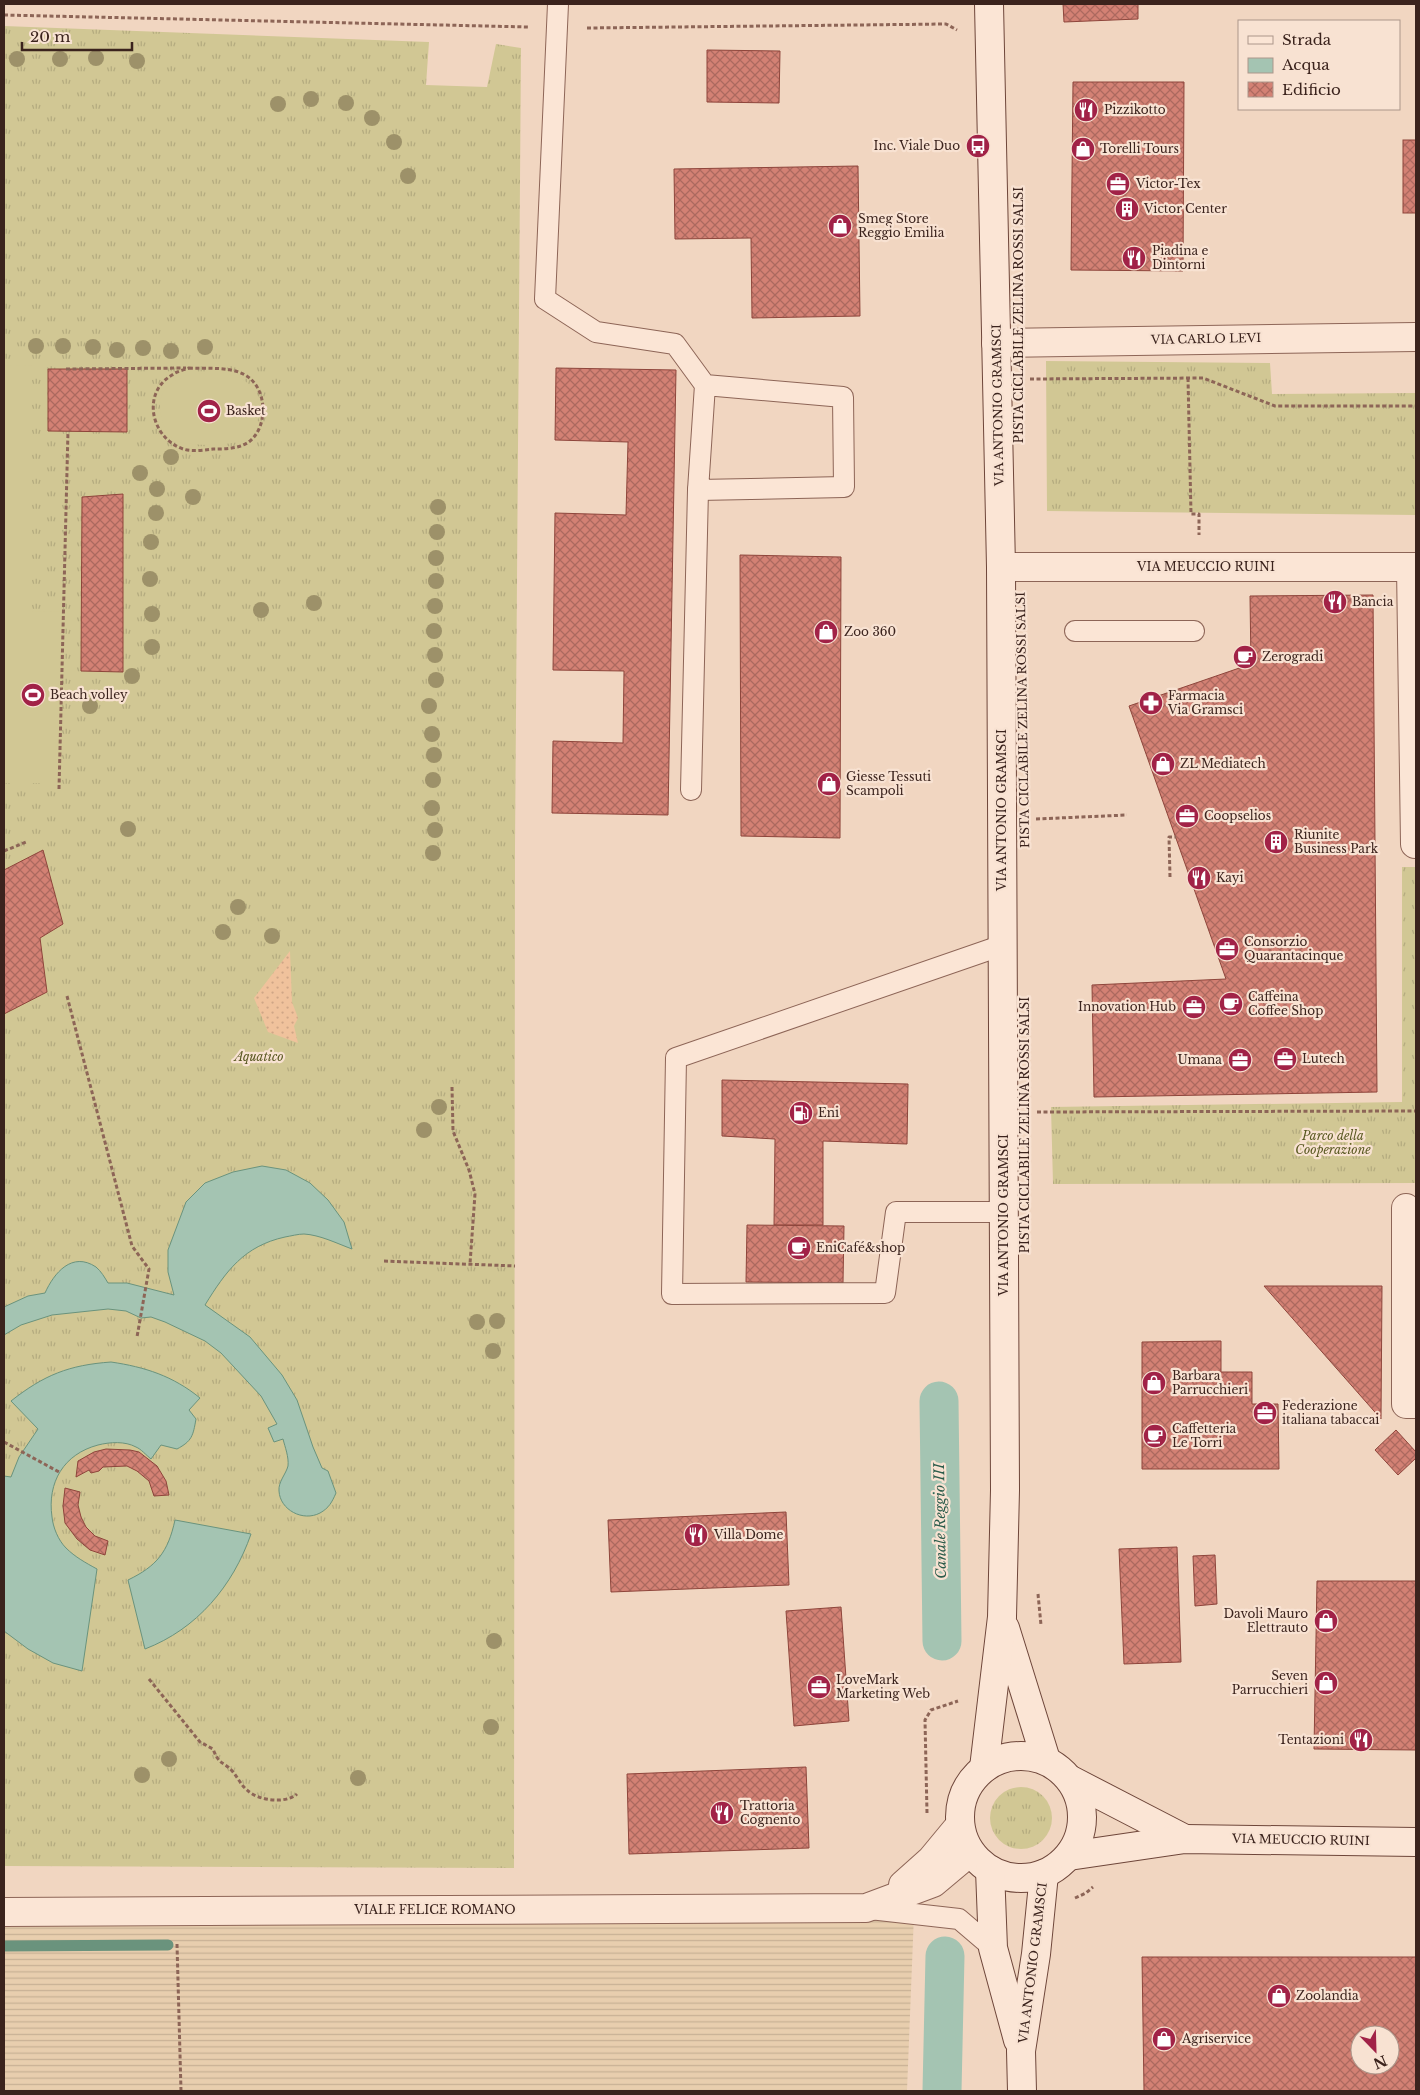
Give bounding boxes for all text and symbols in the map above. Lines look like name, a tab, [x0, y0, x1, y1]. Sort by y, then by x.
scale bar	[22, 20, 132, 52]
legend	[1238, 20, 1400, 110]
text: 20 m	[30, 27, 70, 46]
text: Strada	[1282, 30, 1332, 49]
text: Acqua	[1281, 55, 1330, 74]
text: Edificio	[1282, 80, 1341, 99]
restaurant icon: Pizzikotto	[1073, 97, 1099, 123]
place label: Pizzikotto	[1104, 102, 1166, 117]
bus stop icon: Inc. Viale Duo	[965, 133, 991, 159]
shop icon: Torelli Tours	[1070, 136, 1096, 162]
place label: Inc. Viale Duo	[873, 138, 960, 153]
place label: Torelli Tours	[1100, 141, 1179, 156]
office icon: Victor-Tex	[1105, 171, 1131, 197]
place label: Victor-Tex	[1135, 176, 1201, 191]
street label: PISTA CICLABILE ZELINA ROSSI SALSI	[1011, 187, 1026, 443]
building icon: Victor Center	[1114, 196, 1140, 222]
place label: Victor Center	[1143, 201, 1227, 216]
place label: Smeg Store Reggio Emilia	[858, 211, 945, 240]
shop icon: Smeg Store Reggio Emilia	[827, 213, 853, 239]
place label: Piadina e Dintorni	[1152, 243, 1208, 272]
restaurant icon: Piadina e Dintorni	[1121, 245, 1147, 271]
street label: VIA ANTONIO GRAMSCI	[989, 324, 1006, 487]
street label: VIA CARLO LEVI	[1150, 330, 1261, 347]
sports icon: Basket	[196, 398, 222, 424]
place label: Basket	[226, 403, 266, 418]
street label: VIA MEUCCIO RUINI	[1136, 559, 1275, 574]
restaurant icon: Bancia	[1322, 589, 1348, 615]
street label: PISTA CICLABILE ZELINA ROSSI SALSI	[1013, 592, 1032, 848]
place label: Bancia	[1352, 594, 1394, 609]
shop icon: Zoo 360	[813, 619, 839, 645]
place label: Zoo 360	[844, 624, 896, 639]
cafe icon: Zerogradi	[1232, 644, 1258, 670]
place label: Zerogradi	[1262, 649, 1323, 664]
sports icon: Beach volley	[20, 682, 46, 708]
place label: Beach volley	[50, 687, 128, 702]
place label: Farmacia Via Gramsci	[1167, 688, 1243, 717]
pharmacy icon: Farmacia Via Gramsci	[1138, 690, 1164, 716]
street label: VIA ANTONIO GRAMSCI	[994, 729, 1009, 892]
shop icon: ZL Mediatech	[1150, 751, 1176, 777]
place label: ZL Mediatech	[1180, 756, 1266, 771]
place label: Giesse Tessuti Scampoli	[846, 769, 931, 798]
shop icon: Giesse Tessuti Scampoli	[816, 771, 842, 797]
office icon: Coopselios	[1174, 803, 1200, 829]
place label: Coopselios	[1204, 808, 1271, 823]
place label: Riunite Business Park	[1294, 827, 1379, 856]
building icon: Riunite Business Park	[1263, 829, 1289, 855]
restaurant icon: Kayi	[1186, 865, 1212, 891]
place label: Kayi	[1216, 870, 1244, 885]
place label: Consorzio Quarantacinque	[1244, 934, 1344, 963]
office icon: Consorzio Quarantacinque	[1214, 936, 1240, 962]
place label: Caffeina Coffee Shop	[1248, 989, 1323, 1018]
cafe icon: Caffeina Coffee Shop	[1218, 991, 1244, 1017]
office icon: Innovation Hub	[1181, 994, 1207, 1020]
street label: PISTA CICLABILE ZELINA ROSSI SALSI	[1017, 997, 1032, 1253]
place label: Innovation Hub	[1078, 999, 1176, 1014]
office icon: Lutech	[1272, 1046, 1298, 1072]
office icon: Umana	[1227, 1047, 1253, 1073]
park label: Aquatico	[232, 1049, 284, 1064]
place label: Lutech	[1302, 1051, 1345, 1066]
place label: Umana	[1178, 1052, 1222, 1067]
fuel station icon: Eni	[788, 1100, 814, 1126]
place label: Eni	[818, 1105, 839, 1120]
park label: Parco della Cooperazione	[1295, 1128, 1371, 1157]
street label: VIA ANTONIO GRAMSCI	[996, 1134, 1011, 1297]
cafe icon: EniCafé&shop	[786, 1235, 812, 1261]
place label: EniCafé&shop	[816, 1240, 905, 1255]
place label: Barbara Parrucchieri	[1172, 1368, 1248, 1397]
shop icon: Barbara Parrucchieri	[1141, 1370, 1167, 1396]
place label: Federazione italiana tabaccai	[1282, 1398, 1379, 1427]
office icon: Federazione italiana tabaccai	[1252, 1400, 1278, 1426]
place label: Caffetteria Le Torri	[1172, 1421, 1237, 1450]
cafe icon: Caffetteria Le Torri	[1142, 1423, 1168, 1449]
water label: Canale Reggio III	[930, 1462, 950, 1579]
restaurant icon: Villa Dome	[683, 1522, 709, 1548]
place label: Villa Dome	[713, 1527, 783, 1542]
place label: Davoli Mauro Elettrauto	[1224, 1606, 1308, 1635]
shop icon: Davoli Mauro Elettrauto	[1313, 1608, 1339, 1634]
place label: Seven Parrucchieri	[1232, 1668, 1308, 1697]
shop icon: Seven Parrucchieri	[1313, 1670, 1339, 1696]
place label: LoveMark Marketing Web	[836, 1672, 930, 1701]
office icon: LoveMark Marketing Web	[806, 1674, 832, 1700]
restaurant icon: Tentazioni	[1348, 1727, 1374, 1753]
place label: Tentazioni	[1278, 1732, 1344, 1747]
place label: Trattoria Cognento	[740, 1798, 801, 1827]
restaurant icon: Trattoria Cognento	[709, 1800, 735, 1826]
street label: VIA MEUCCIO RUINI	[1231, 1831, 1370, 1848]
street label: VIA ANTONIO GRAMSCI	[1015, 1882, 1050, 2045]
street label: VIALE FELICE ROMANO	[353, 1902, 516, 1917]
shop icon: Zoolandia	[1266, 1983, 1292, 2009]
place label: Zoolandia	[1296, 1988, 1359, 2003]
north arrow	[1350, 2025, 1400, 2075]
shop icon: Agriservice	[1151, 2026, 1177, 2052]
place label: Agriservice	[1181, 2031, 1251, 2046]
text: N	[1371, 2051, 1390, 2073]

